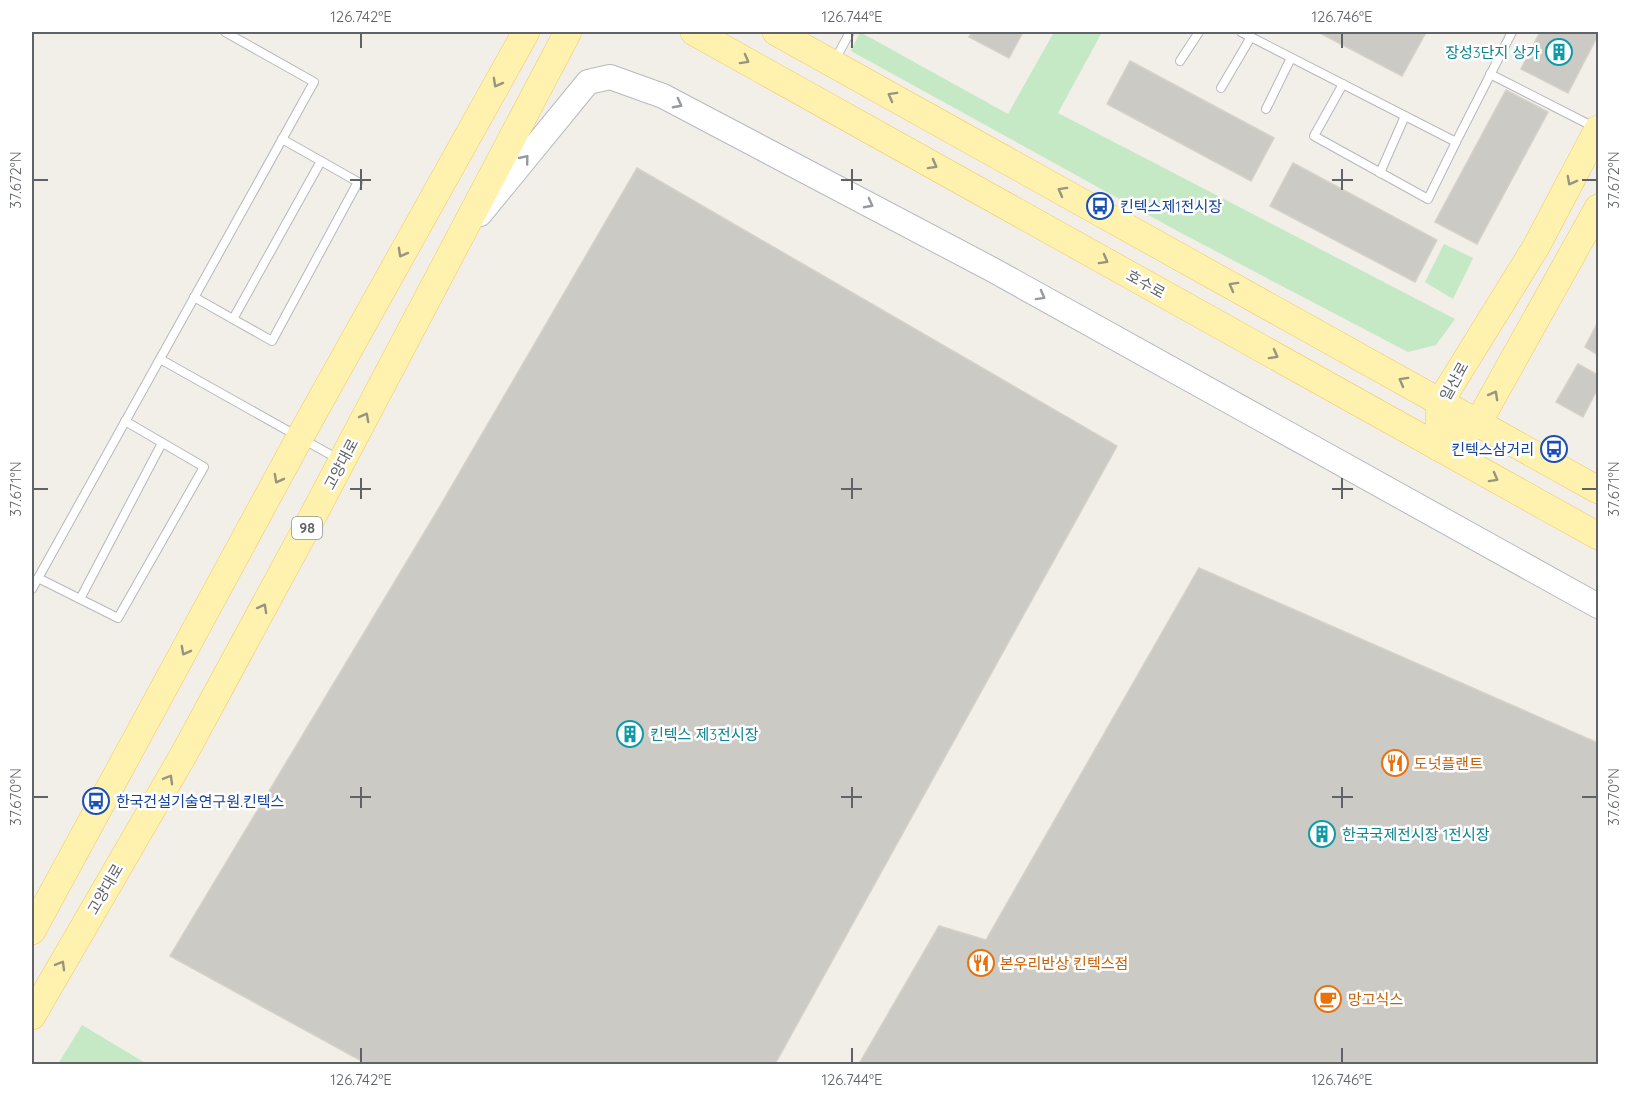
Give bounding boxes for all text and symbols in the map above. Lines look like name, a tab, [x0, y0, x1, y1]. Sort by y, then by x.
text: 126.742°E	[330, 7, 392, 26]
text: 126.744°E	[821, 7, 883, 26]
text: 126.746°E	[1311, 7, 1373, 26]
building icon: 장성3단지 상가	[1544, 37, 1574, 67]
place label: 장성3단지 상가	[1445, 43, 1540, 62]
one-way arrow	[739, 53, 749, 64]
one-way arrow	[493, 76, 504, 87]
one-way arrow	[888, 92, 898, 103]
one-way arrow	[672, 96, 683, 108]
text: 37.672°N	[6, 151, 25, 209]
text: 37.672°N	[1604, 151, 1623, 209]
one-way arrow	[518, 155, 529, 166]
one-way arrow	[927, 158, 937, 169]
one-way arrow	[1567, 175, 1578, 185]
one-way arrow	[1058, 187, 1068, 198]
bus stop icon: 킨텍스제1전시장	[1085, 191, 1115, 221]
one-way arrow	[863, 197, 873, 208]
place label: 킨텍스제1전시장	[1120, 197, 1222, 216]
one-way arrow	[398, 247, 410, 257]
one-way arrow	[1097, 253, 1108, 264]
street label: 호수로	[1123, 266, 1169, 302]
one-way arrow	[1228, 282, 1239, 293]
one-way arrow	[1035, 289, 1045, 300]
one-way arrow	[1268, 348, 1278, 360]
street label: 일산로	[1436, 358, 1472, 404]
one-way arrow	[1399, 377, 1409, 388]
one-way arrow	[1487, 390, 1498, 401]
one-way arrow	[358, 413, 369, 424]
bus stop icon: 킨텍스삼거리	[1539, 434, 1569, 464]
street label: 고양대로	[320, 435, 362, 493]
place label: 킨텍스삼거리	[1451, 440, 1534, 459]
text: 37.671°N	[6, 461, 25, 517]
text: 37.671°N	[1604, 461, 1623, 517]
one-way arrow	[1488, 471, 1498, 482]
one-way arrow	[274, 473, 285, 483]
road number: 98	[292, 517, 322, 539]
one-way arrow	[256, 604, 267, 614]
one-way arrow	[181, 644, 192, 655]
building icon: 킨텍스 제3전시장	[615, 719, 645, 749]
place label: 킨텍스 제3전시장	[650, 725, 759, 744]
restaurant icon: 도넛플랜트	[1380, 748, 1410, 778]
place label: 도넛플랜트	[1414, 754, 1483, 773]
text: 37.670°N	[6, 768, 25, 826]
text: 37.670°N	[1604, 768, 1623, 826]
one-way arrow	[162, 775, 174, 785]
bus stop icon: 한국건설기술연구원.킨텍스	[81, 786, 111, 816]
place label: 한국건설기술연구원.킨텍스	[116, 792, 285, 811]
building icon: 한국국제전시장 1전시장	[1307, 819, 1337, 849]
place label: 한국국제전시장 1전시장	[1342, 825, 1490, 844]
street label: 고양대로	[83, 860, 127, 918]
restaurant icon: 본우리반상 킨텍스점	[966, 948, 996, 978]
place label: 본우리반상 킨텍스점	[1000, 954, 1128, 973]
one-way arrow	[54, 961, 65, 972]
cafe icon: 망고식스	[1313, 984, 1343, 1014]
place label: 망고식스	[1348, 990, 1403, 1009]
text: 126.742°E	[330, 1070, 392, 1089]
text: 126.744°E	[821, 1070, 883, 1089]
text: 126.746°E	[1311, 1070, 1373, 1089]

